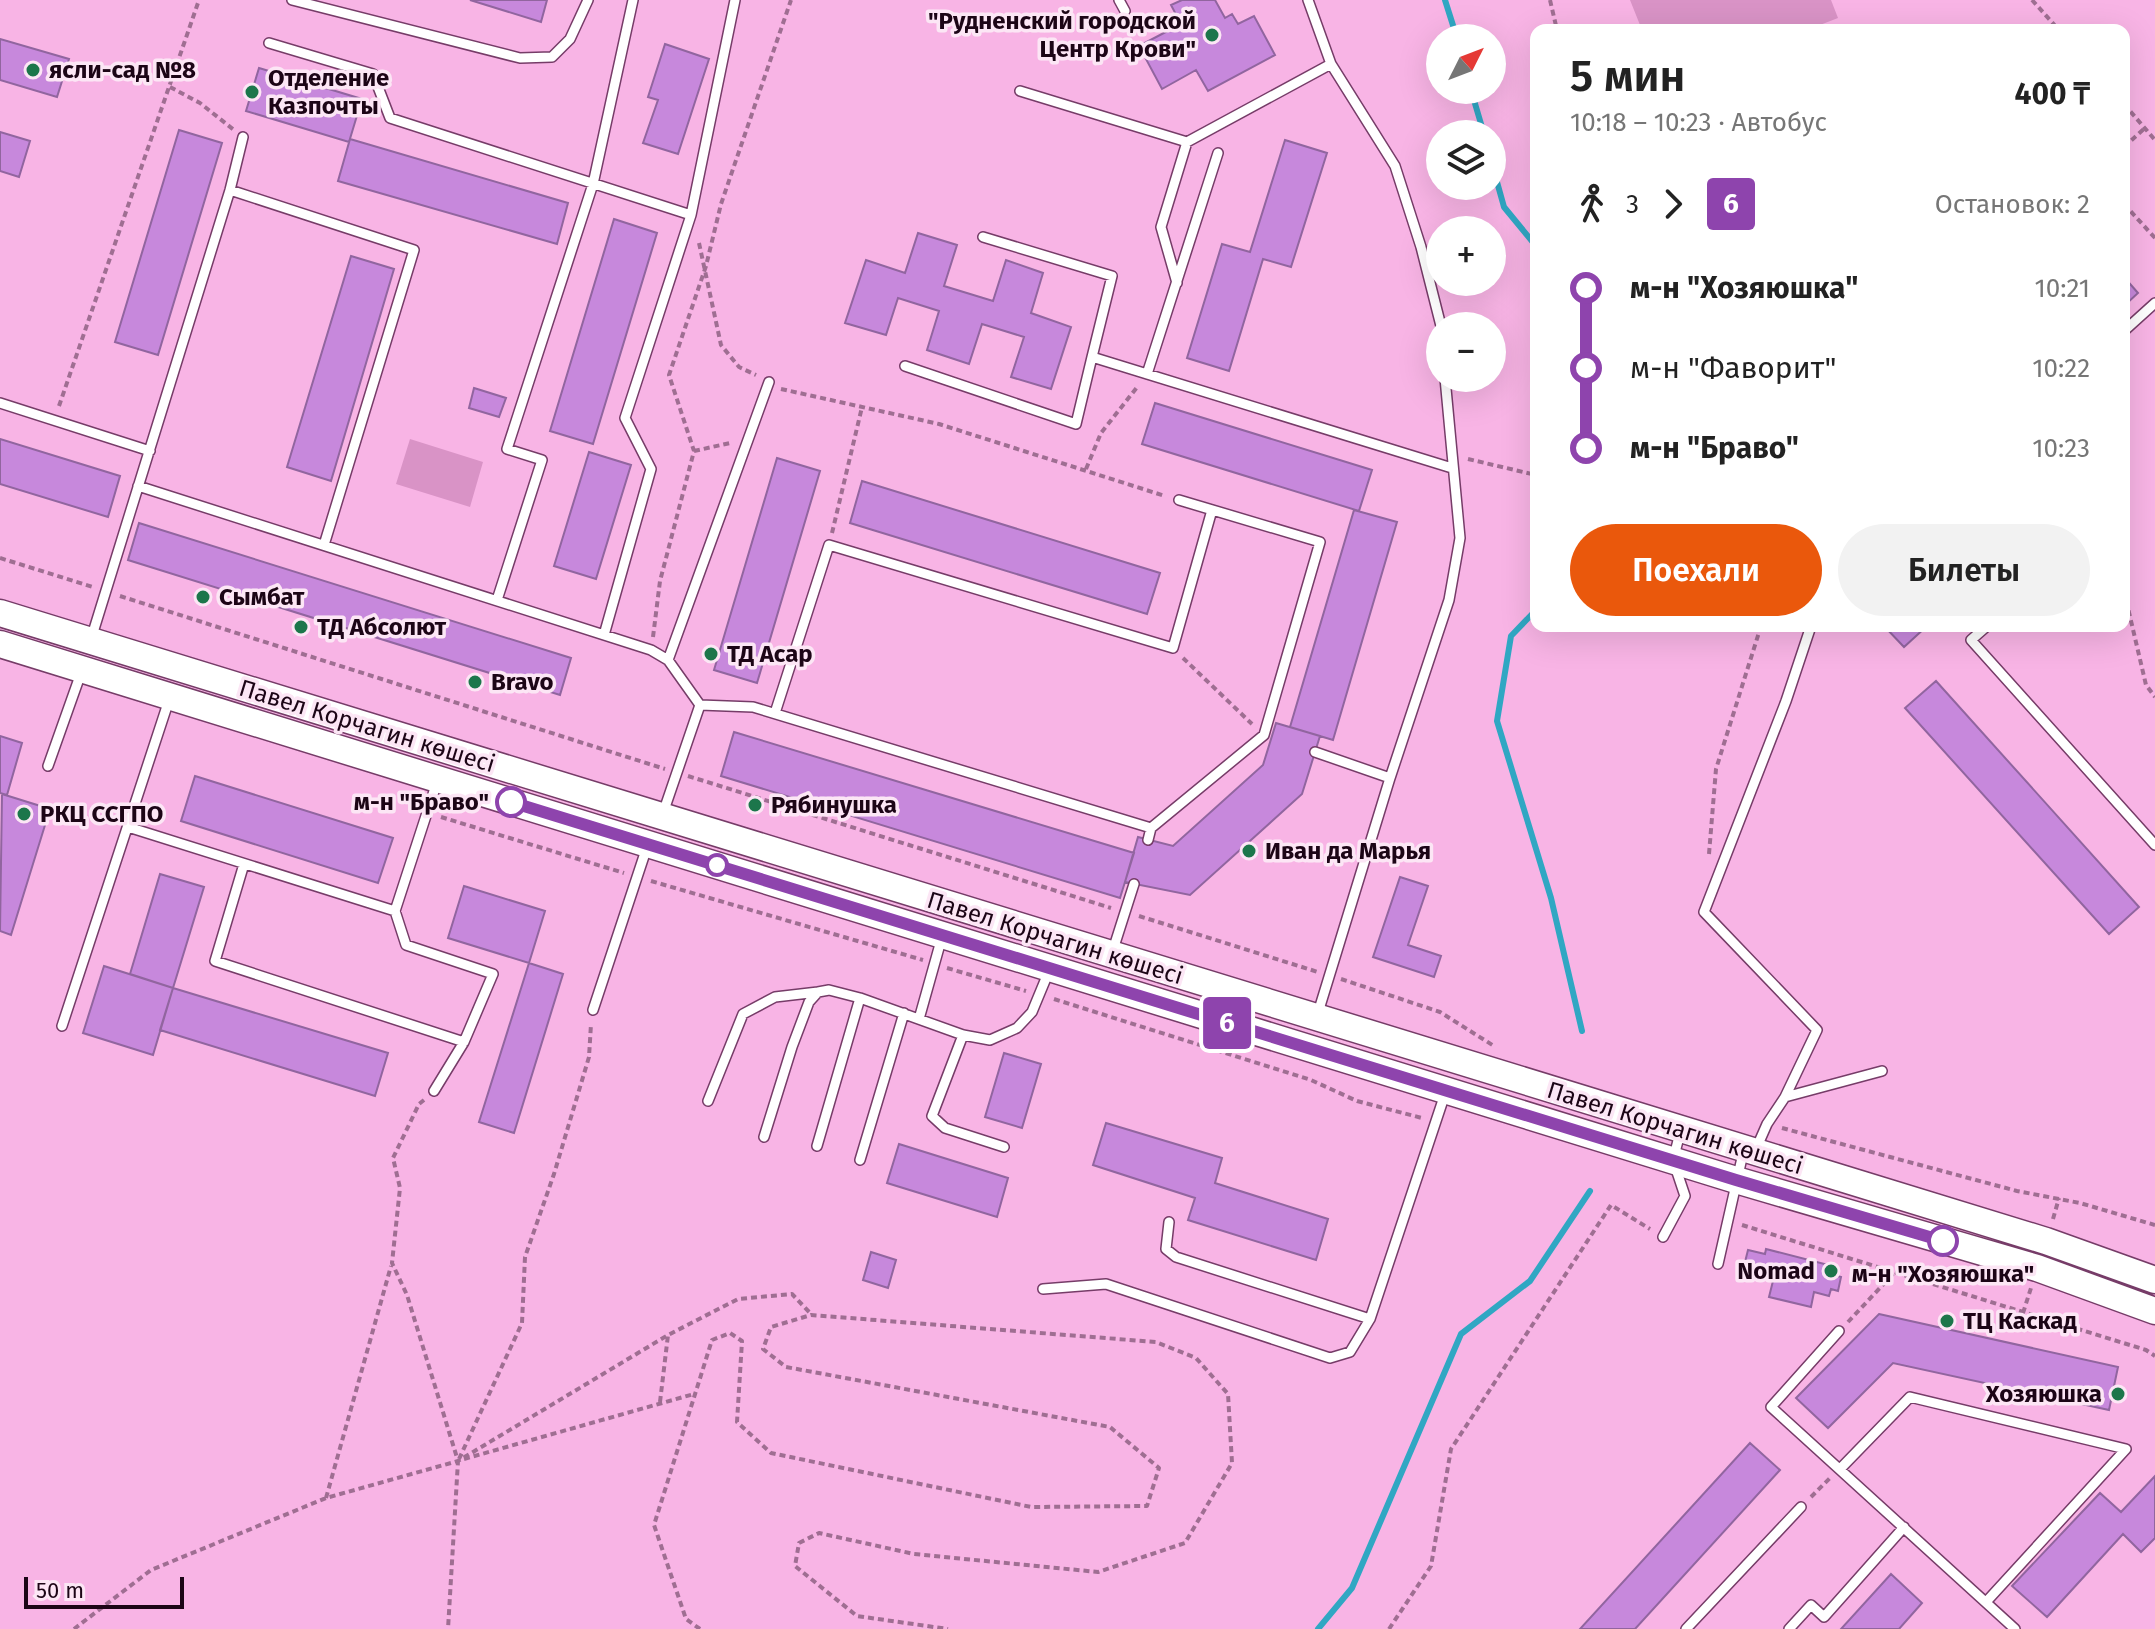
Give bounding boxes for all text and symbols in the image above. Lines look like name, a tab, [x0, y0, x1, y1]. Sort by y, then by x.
place label: "Рудненский городской Центр Крови"	[928, 7, 1196, 63]
north arrow	[1426, 24, 1506, 104]
map controls	[1426, 24, 1506, 392]
marker: "Рудненский городской Центр Крови"	[1203, 26, 1221, 44]
text: 5 мин	[1570, 50, 1685, 103]
place label: ясли-сад №8	[49, 56, 196, 84]
marker: ясли-сад №8	[24, 61, 42, 79]
place label: Отделение Казпочты	[268, 64, 389, 120]
text: 400 ₸	[2014, 76, 2090, 112]
marker: Отделение Казпочты	[243, 83, 261, 101]
text: 10:18 – 10:23 · Автобус	[1570, 107, 1827, 138]
button: layers	[1426, 120, 1506, 200]
icon: walk	[1570, 182, 1614, 226]
icon: forward	[1651, 182, 1695, 226]
text: 6	[1723, 187, 1739, 220]
text: 3	[1626, 189, 1639, 220]
text: Остановок: 2	[1935, 189, 2090, 220]
button: +	[1426, 216, 1506, 296]
text: м-н "Хозяюшка"	[1630, 270, 1858, 306]
text: 10:21	[2035, 273, 2090, 304]
button: −	[1426, 312, 1506, 392]
text: м-н "Фаворит"	[1630, 350, 1837, 386]
text: 10:22	[2032, 353, 2090, 384]
text: м-н "Браво"	[1630, 430, 1799, 466]
text: 10:23	[2032, 433, 2090, 464]
button: Поехали	[1570, 524, 1822, 616]
button: Билеты	[1838, 524, 2090, 616]
place label: Сымбат	[219, 583, 305, 611]
marker: Сымбат	[194, 588, 212, 606]
place label: ТД Абсолют	[317, 613, 447, 641]
marker: ТД Абсолют	[292, 618, 310, 636]
place label: ТД Асар	[727, 640, 813, 668]
marker: ТД Асар	[702, 645, 720, 663]
place label: Bravo	[491, 668, 554, 696]
marker: Bravo	[466, 673, 484, 691]
street label: Павел Корчагин көшесі	[236, 674, 498, 778]
marker: м-н "Браво"	[496, 787, 526, 817]
place label: м-н "Браво"	[354, 788, 489, 816]
place label: Рябинушка	[771, 791, 897, 819]
marker: Рябинушка	[746, 796, 764, 814]
place label: РКЦ ССГПО	[40, 800, 163, 828]
marker: РКЦ ССГПО	[15, 805, 33, 823]
place label: Иван да Марья	[1265, 837, 1431, 865]
marker: Иван да Марья	[1240, 842, 1258, 860]
unlabelled marker	[706, 854, 728, 876]
street label: Павел Корчагин көшесі	[924, 886, 1186, 990]
line badge: 6	[1201, 997, 1253, 1049]
text: 6	[1219, 1006, 1235, 1039]
street label: Павел Корчагин көшесі	[1544, 1076, 1806, 1180]
marker: м-н "Хозяюшка"	[1928, 1226, 1958, 1256]
place label: Nomad	[1737, 1257, 1815, 1285]
place label: м-н "Хозяюшка"	[1852, 1260, 2034, 1288]
marker: Nomad	[1822, 1262, 1840, 1280]
place label: ТЦ Каскад	[1963, 1307, 2077, 1335]
marker: ТЦ Каскад	[1938, 1312, 1956, 1330]
place label: Хозяюшка	[1985, 1380, 2102, 1408]
marker: Хозяюшка	[2109, 1385, 2127, 1403]
scale bar	[24, 1573, 184, 1609]
text: 50 m	[36, 1577, 84, 1604]

